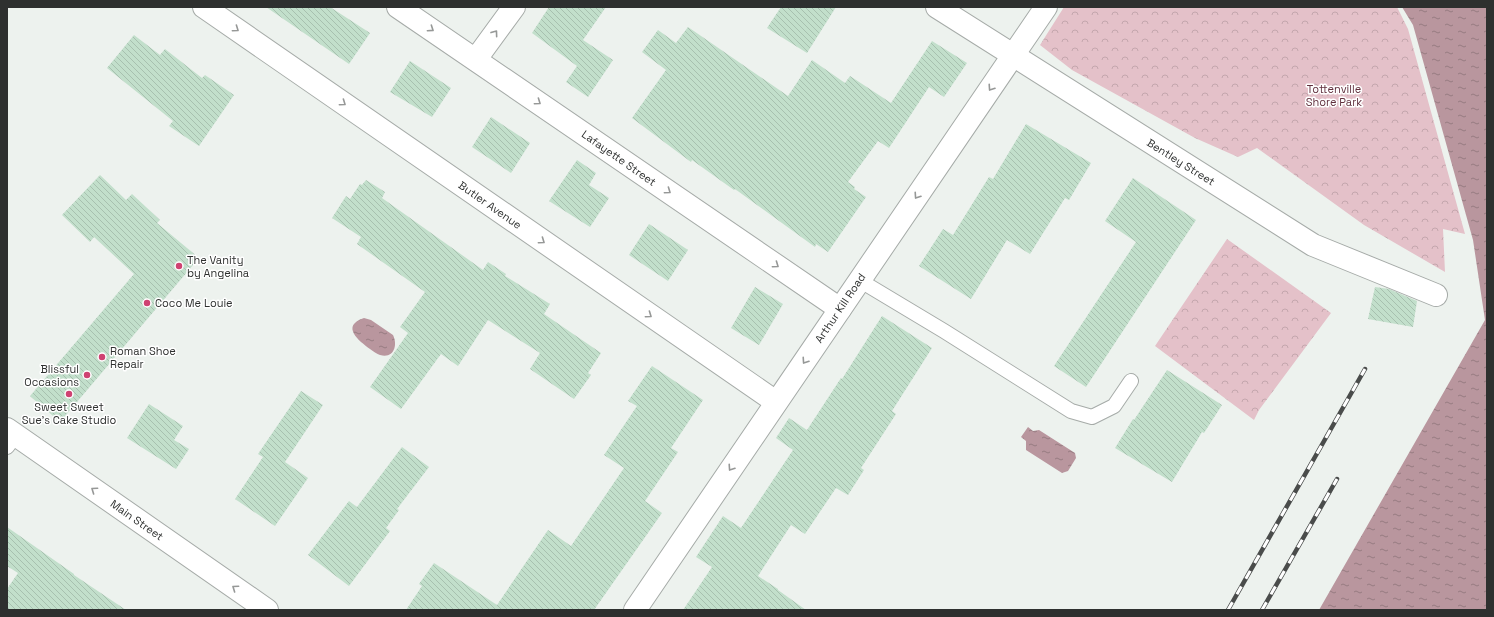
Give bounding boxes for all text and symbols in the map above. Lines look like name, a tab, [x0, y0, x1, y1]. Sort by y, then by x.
one-way arrow	[232, 24, 239, 31]
one-way arrow	[427, 24, 434, 32]
one-way arrow	[490, 30, 497, 37]
park label: Tottenville Shore Park	[1306, 82, 1362, 109]
one-way arrow	[988, 84, 996, 91]
one-way arrow	[534, 97, 541, 104]
one-way arrow	[339, 98, 346, 105]
street label: Lafayette Street	[579, 127, 659, 189]
street label: Bentley Street	[1144, 135, 1218, 189]
street label: Butler Avenue	[456, 178, 524, 232]
one-way arrow	[664, 186, 671, 193]
one-way arrow	[915, 191, 922, 198]
one-way arrow	[538, 236, 545, 243]
place label: The Vanity by Angelina	[187, 253, 250, 280]
one-way arrow	[771, 260, 778, 267]
marker: The Vanity by Angelina	[174, 261, 184, 271]
street label: Arthur Kill Road	[812, 270, 868, 346]
place label: Coco Me Louie	[155, 296, 233, 310]
marker: Coco Me Louie	[142, 298, 152, 308]
one-way arrow	[645, 310, 652, 317]
place label: Roman Shoe Repair	[110, 344, 176, 371]
marker: Roman Shoe Repair	[97, 352, 107, 362]
one-way arrow	[802, 357, 810, 364]
place label: Blissful Occasions	[24, 362, 79, 389]
marker: Blissful Occasions	[82, 370, 92, 380]
marker: Sweet Sweet Sue's Cake Studio	[64, 389, 74, 399]
place label: Sweet Sweet Sue's Cake Studio	[22, 400, 116, 427]
one-way arrow	[728, 464, 736, 471]
one-way arrow	[91, 487, 98, 495]
street label: Main Street	[108, 497, 166, 543]
one-way arrow	[233, 586, 240, 593]

